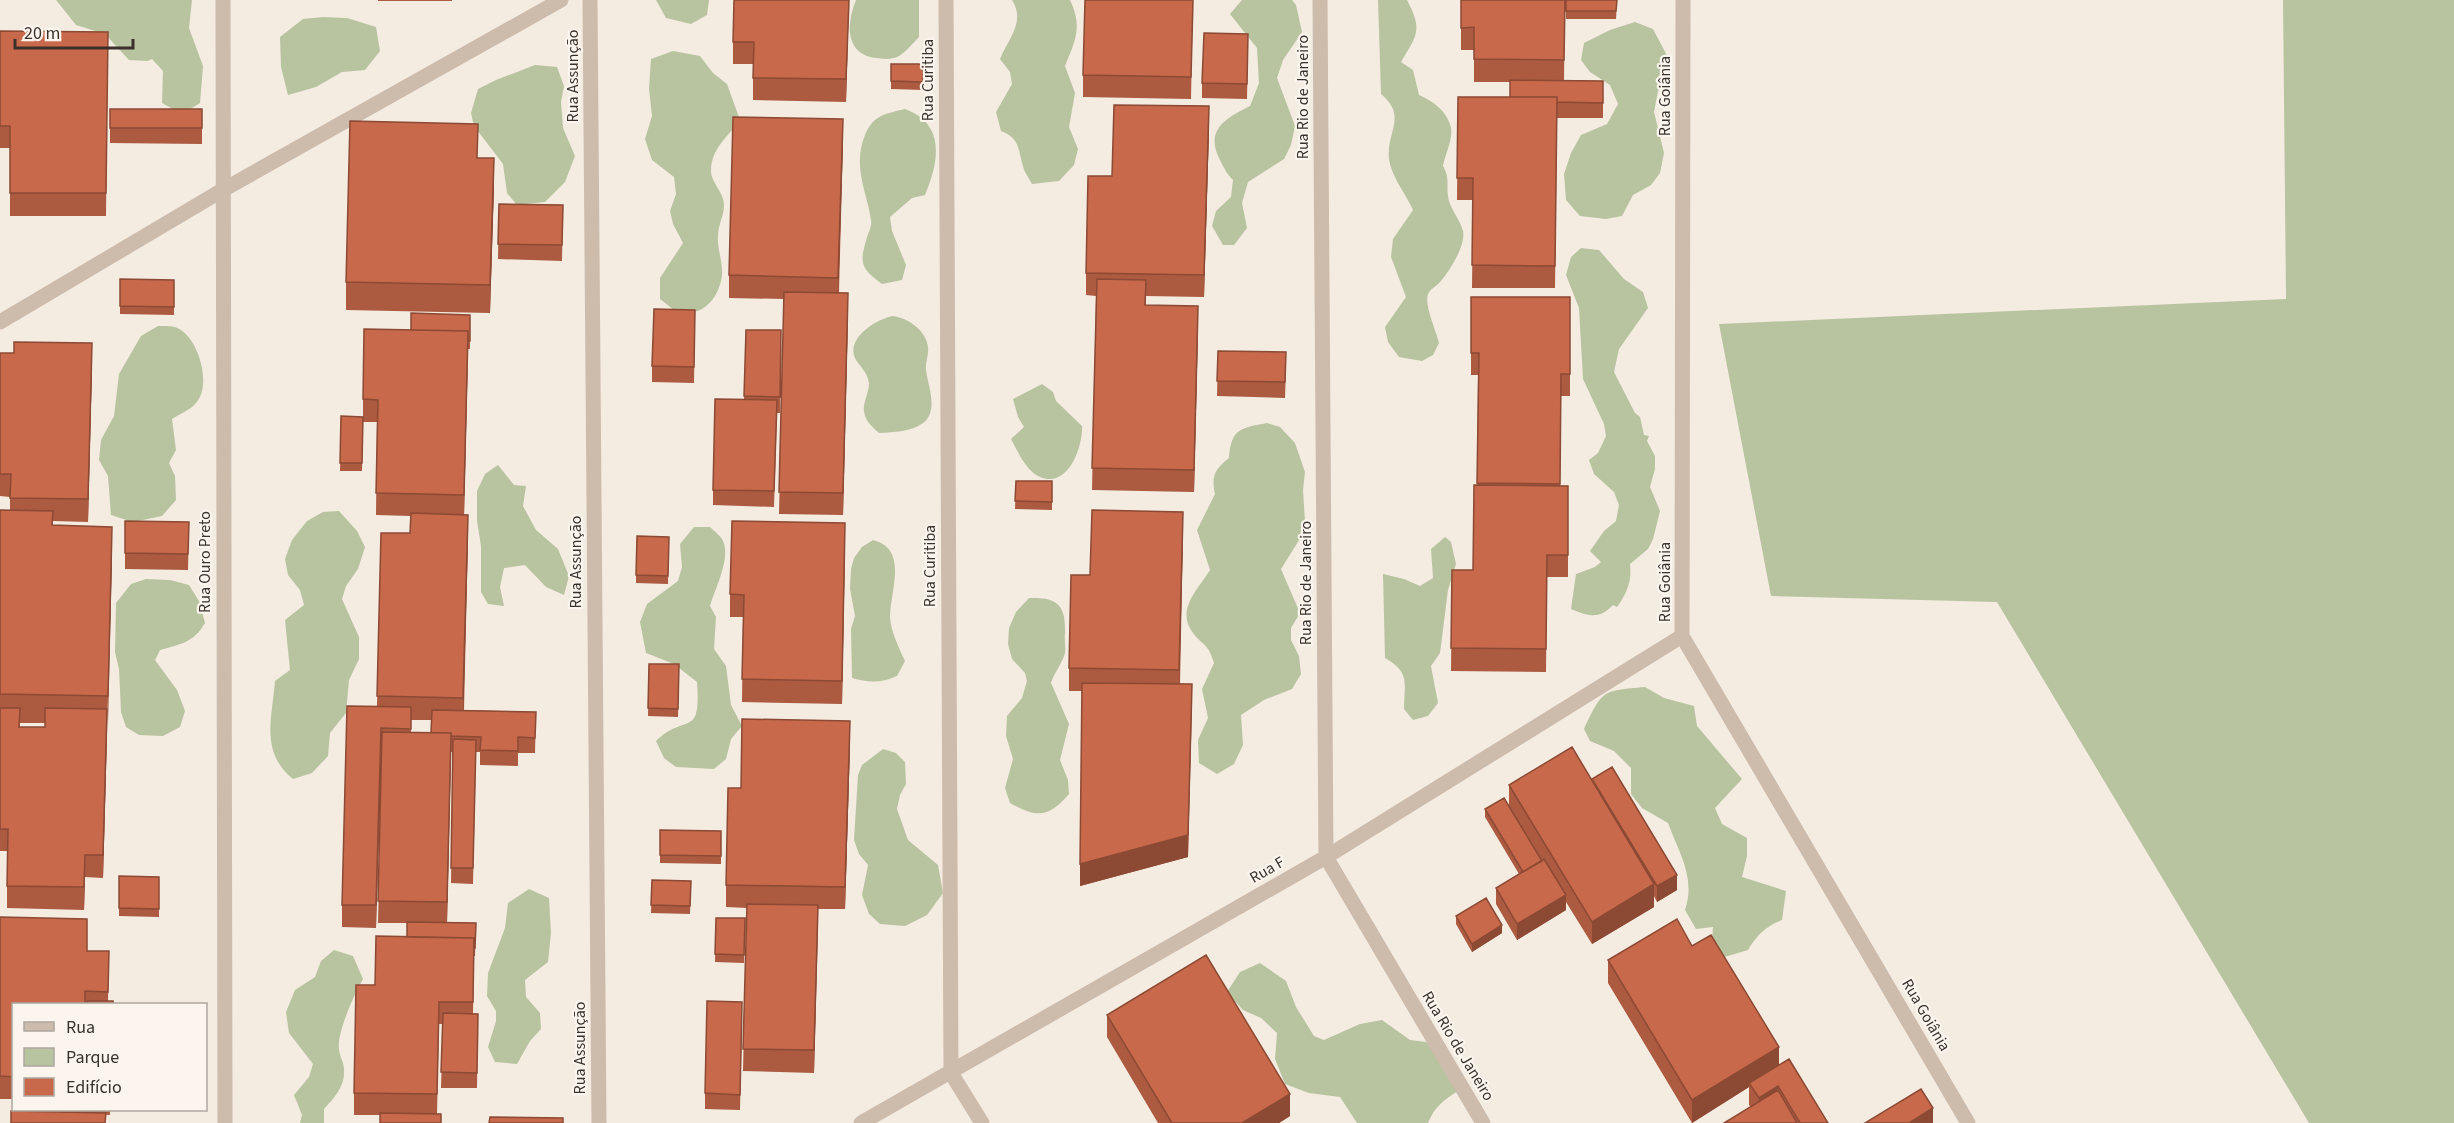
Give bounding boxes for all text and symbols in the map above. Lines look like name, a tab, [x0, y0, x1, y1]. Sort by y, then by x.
scale bar	[15, 12, 134, 50]
text: 20 m	[24, 21, 60, 46]
street label: Rua Assunção	[562, 30, 584, 122]
street label: Rua Rio de Janeiro	[1292, 35, 1314, 159]
street label: Rua Curitiba	[917, 39, 939, 121]
street label: Rua Goiânia	[1654, 56, 1676, 136]
street label: Rua Ouro Preto	[194, 511, 216, 613]
street label: Rua Assunção	[565, 516, 587, 608]
street label: Rua Rio de Janeiro	[1295, 521, 1317, 645]
street label: Rua Curitiba	[919, 525, 941, 607]
street label: Rua Goiânia	[1654, 542, 1676, 622]
street label: Rua F	[1245, 851, 1289, 889]
street label: Rua Goiânia	[1896, 975, 1956, 1055]
street label: Rua Rio de Janeiro	[1417, 987, 1499, 1105]
street label: Rua Assunção	[569, 1002, 591, 1094]
legend	[12, 1003, 207, 1111]
text: Rua	[66, 1015, 95, 1040]
text: Parque	[66, 1045, 119, 1070]
text: Edifício	[66, 1075, 122, 1100]

